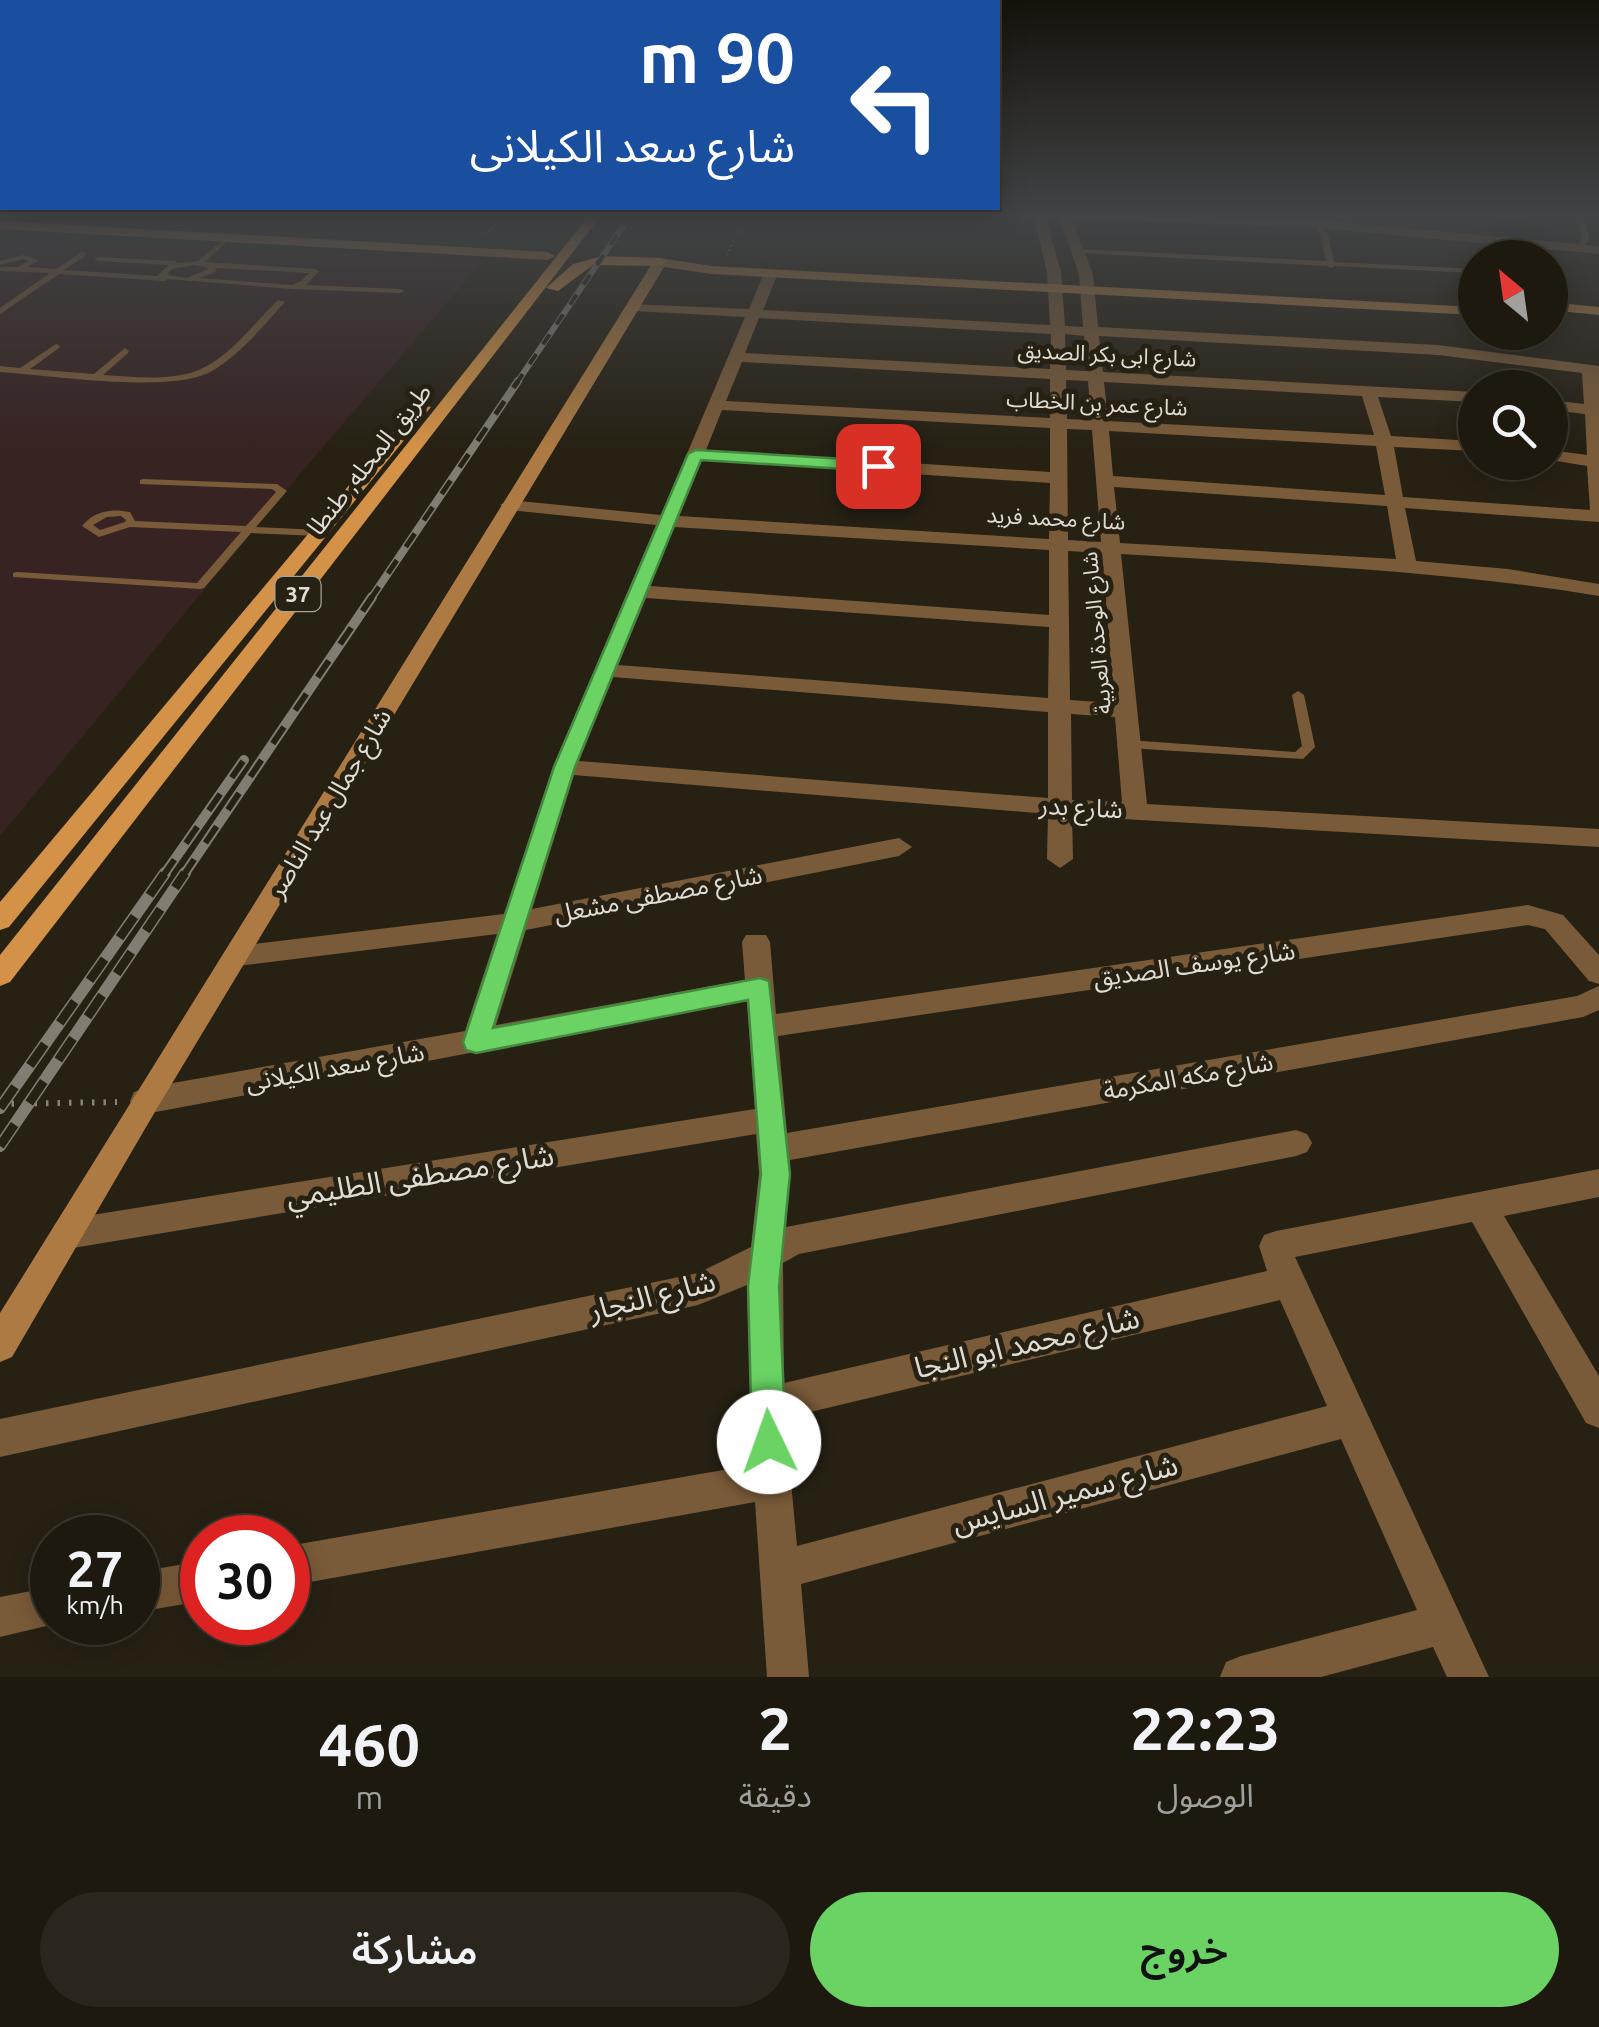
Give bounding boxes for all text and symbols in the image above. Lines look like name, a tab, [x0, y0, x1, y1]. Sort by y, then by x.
text: 90 m	[639, 18, 795, 96]
icon: left	[830, 40, 960, 170]
text: شارع سعد الكيلانى	[470, 120, 795, 171]
north arrow	[1458, 240, 1568, 350]
map controls	[1458, 240, 1568, 480]
street label: شارع ابى بكر الصديق	[1017, 336, 1197, 376]
button: search	[1458, 370, 1568, 480]
street label: طريق المحله, طنطا	[301, 378, 438, 541]
street label: شارع عمر بن الخطاب	[1006, 385, 1188, 425]
pin	[836, 424, 921, 509]
icon: arrive	[851, 439, 906, 494]
street label: شارع محمد فريد	[986, 501, 1126, 539]
street label: شارع الوحدة العربية	[1076, 550, 1120, 715]
road number: 37	[276, 577, 320, 611]
street label: شارع جمال عبد الناصر	[261, 704, 401, 906]
street label: شارع بدر	[1037, 791, 1124, 828]
street label: شارع مصطفى مشعل	[552, 860, 765, 933]
street label: شارع يوسف الصديق	[1091, 936, 1297, 997]
street label: شارع سعد الكيلانى	[244, 1038, 427, 1101]
street label: شارع مكه المكرمة	[1101, 1047, 1276, 1110]
street label: شارع مصطفى الطليمي	[284, 1137, 557, 1220]
street label: شارع النجار	[584, 1263, 720, 1333]
street label: شارع محمد ابو النجا	[911, 1300, 1144, 1390]
position arrow	[717, 1390, 821, 1494]
street label: شارع سمير السايس	[948, 1447, 1183, 1545]
speed limit sign: 30	[180, 1515, 310, 1645]
text: 27	[67, 1540, 123, 1596]
text: km/h	[66, 1591, 124, 1619]
text: 2	[758, 1694, 792, 1761]
text: 22:23	[1130, 1694, 1280, 1761]
text: 460	[319, 1710, 420, 1777]
text: دقيقة	[739, 1777, 812, 1813]
text: الوصول	[1157, 1777, 1254, 1813]
text: m	[356, 1779, 383, 1815]
button: مشاركة	[40, 1892, 790, 2007]
button: خروج	[810, 1892, 1559, 2007]

